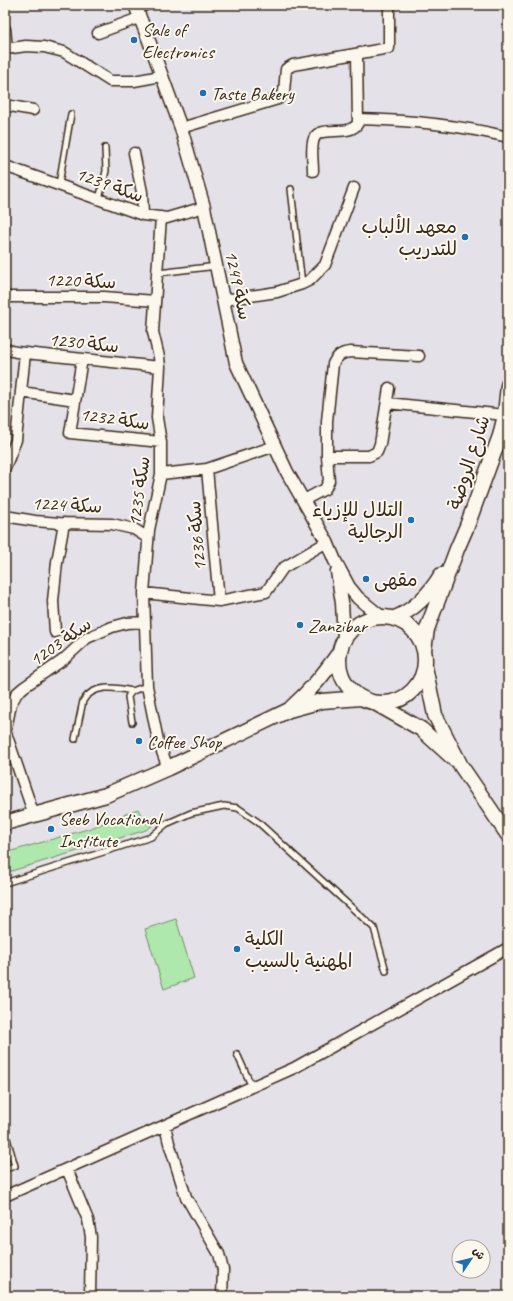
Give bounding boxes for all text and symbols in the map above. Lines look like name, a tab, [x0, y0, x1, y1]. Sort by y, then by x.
place label: Sale of Electronics	[142, 18, 216, 64]
marker: Sale of Electronics	[129, 35, 139, 45]
place label: Taste Bakery	[211, 82, 295, 106]
marker: Taste Bakery	[198, 88, 208, 98]
street label: سكة 1239	[72, 162, 147, 208]
place label: معهد الألباب للتدريب	[362, 214, 457, 261]
marker: معهد الألباب للتدريب	[460, 232, 470, 242]
street label: سكة 1249	[219, 248, 257, 322]
street label: سكة 1220	[45, 268, 117, 294]
street label: سكة 1230	[48, 327, 120, 359]
street label: سكة 1232	[78, 402, 151, 436]
street label: شارع الروضة	[442, 412, 496, 513]
street label: سكة 1235	[122, 455, 156, 528]
street label: سكة 1224	[31, 491, 103, 519]
place label: التلال للإزياء الرجالية	[312, 498, 403, 544]
street label: سكة 1236	[182, 500, 212, 572]
marker: التلال للإزياء الرجالية	[406, 515, 416, 525]
place label: مقهى	[374, 568, 417, 592]
marker: مقهى	[361, 574, 371, 584]
street label: سكة 1203	[25, 612, 96, 672]
place label: Zanzibar	[308, 614, 369, 638]
marker: Zanzibar	[295, 620, 305, 630]
place label: Coffee Shop	[147, 730, 223, 754]
marker: Coffee Shop	[134, 736, 144, 746]
place label: Seeb Vocational Institute	[59, 807, 164, 853]
marker: Seeb Vocational Institute	[46, 824, 56, 834]
place label: الكلية المهنية بالسيب	[245, 927, 352, 973]
marker: الكلية المهنية بالسيب	[232, 944, 242, 954]
north arrow	[451, 1239, 491, 1279]
text: ش	[470, 1244, 488, 1262]

